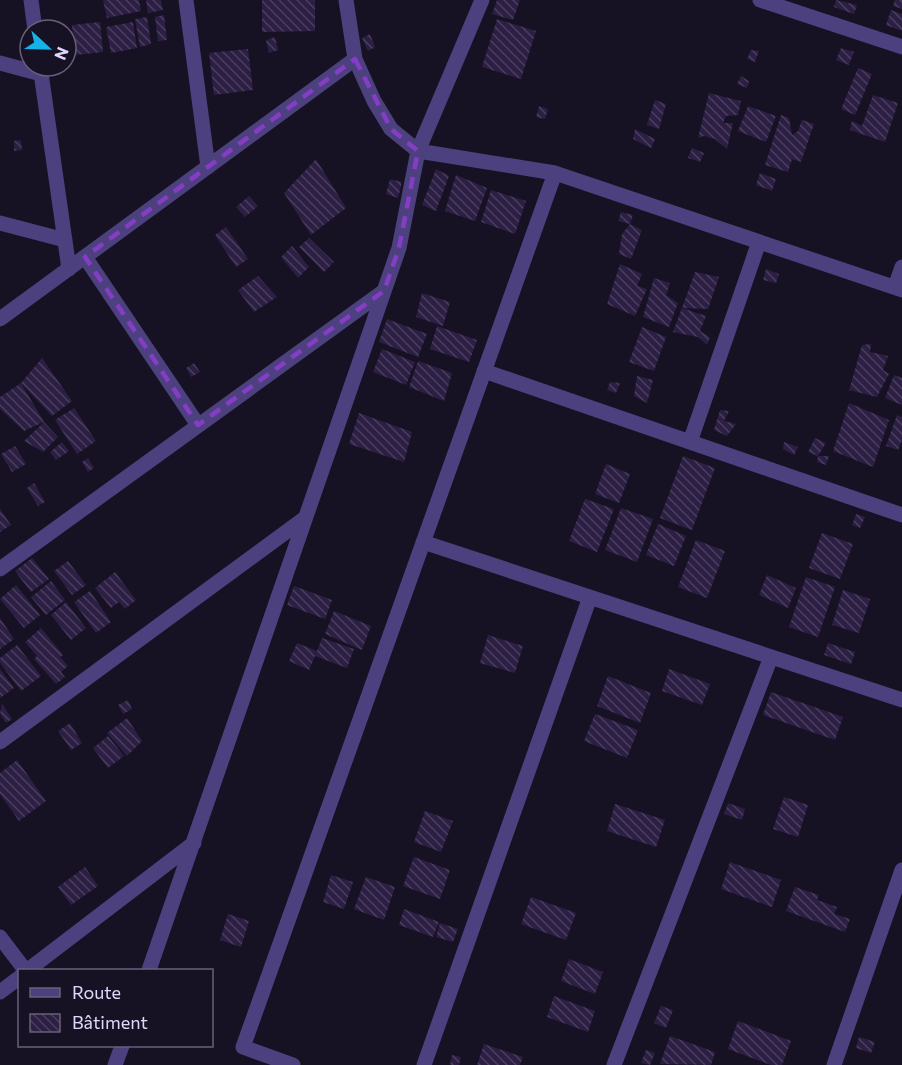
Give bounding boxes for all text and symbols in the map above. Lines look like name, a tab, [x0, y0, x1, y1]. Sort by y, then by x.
north arrow	[18, 18, 78, 78]
text: N	[51, 45, 73, 63]
legend	[18, 969, 213, 1047]
text: Route	[72, 981, 121, 1003]
text: Bâtiment	[72, 1011, 148, 1033]

